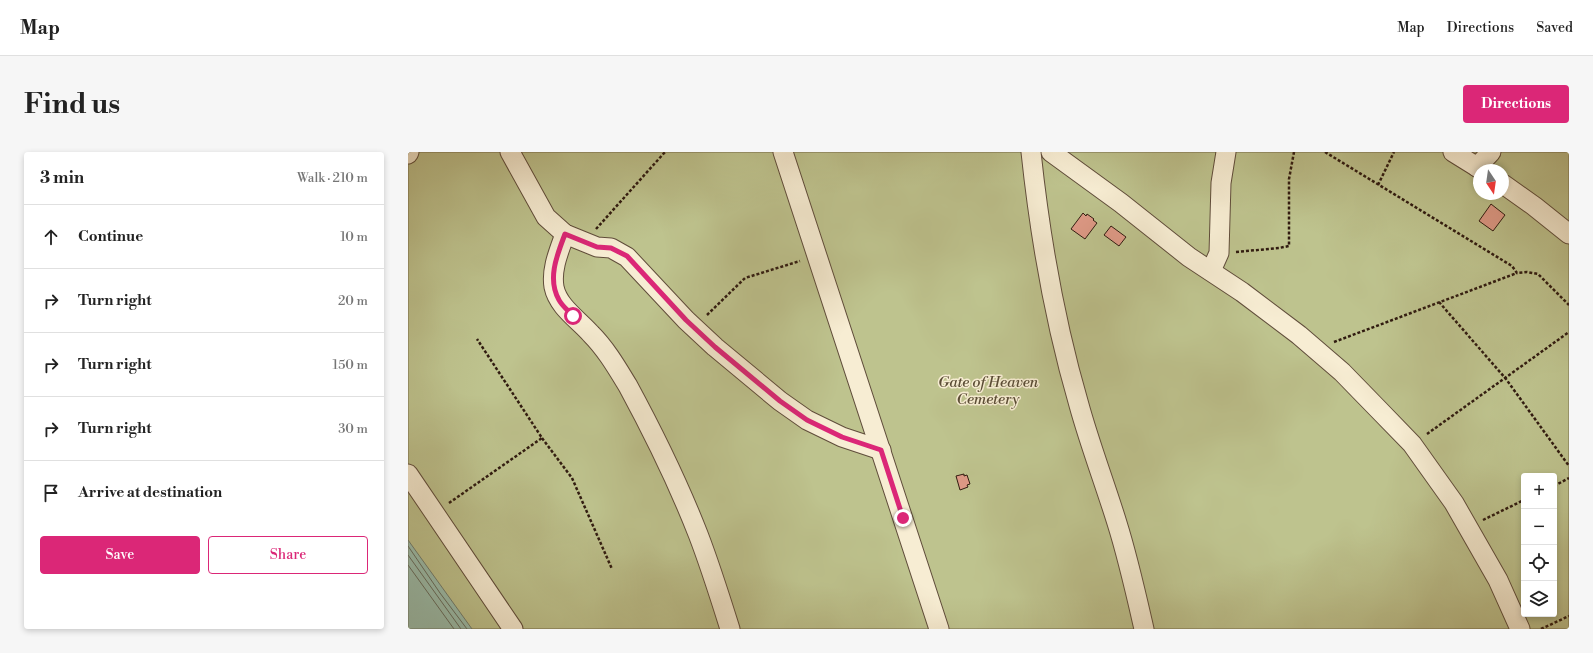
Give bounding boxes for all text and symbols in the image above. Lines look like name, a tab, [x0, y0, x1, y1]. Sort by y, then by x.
text: Map	[20, 16, 60, 40]
text: Map	[1397, 19, 1425, 37]
text: Directions	[1447, 19, 1514, 37]
text: Saved	[1536, 19, 1573, 37]
button: Directions	[1463, 85, 1569, 123]
text: Find us	[24, 87, 120, 122]
north arrow	[1473, 164, 1509, 200]
text: 3 min	[40, 167, 84, 189]
text: Walk · 210 m	[297, 170, 368, 186]
icon: ahead	[40, 226, 62, 248]
text: Continue	[78, 227, 143, 246]
text: 10 m	[340, 229, 368, 245]
icon: right	[40, 290, 62, 312]
text: Turn right	[78, 291, 152, 310]
text: 20 m	[338, 293, 368, 309]
route start	[564, 307, 582, 325]
icon: right	[40, 354, 62, 376]
text: Turn right	[78, 355, 152, 374]
text: 150 m	[333, 357, 368, 373]
park label: Gate of Heaven Cemetery	[938, 373, 1039, 409]
icon: right	[40, 418, 62, 440]
text: Turn right	[78, 419, 152, 438]
text: 30 m	[338, 421, 368, 437]
map controls	[1521, 473, 1557, 617]
button: +	[1521, 473, 1557, 509]
icon: arrive	[40, 482, 62, 504]
text: Arrive at destination	[78, 483, 222, 502]
route end	[894, 509, 912, 527]
button: −	[1521, 509, 1557, 545]
button: Save	[40, 536, 200, 574]
button: Share	[208, 536, 368, 574]
button: locate	[1521, 545, 1557, 581]
button: layers	[1521, 581, 1557, 617]

